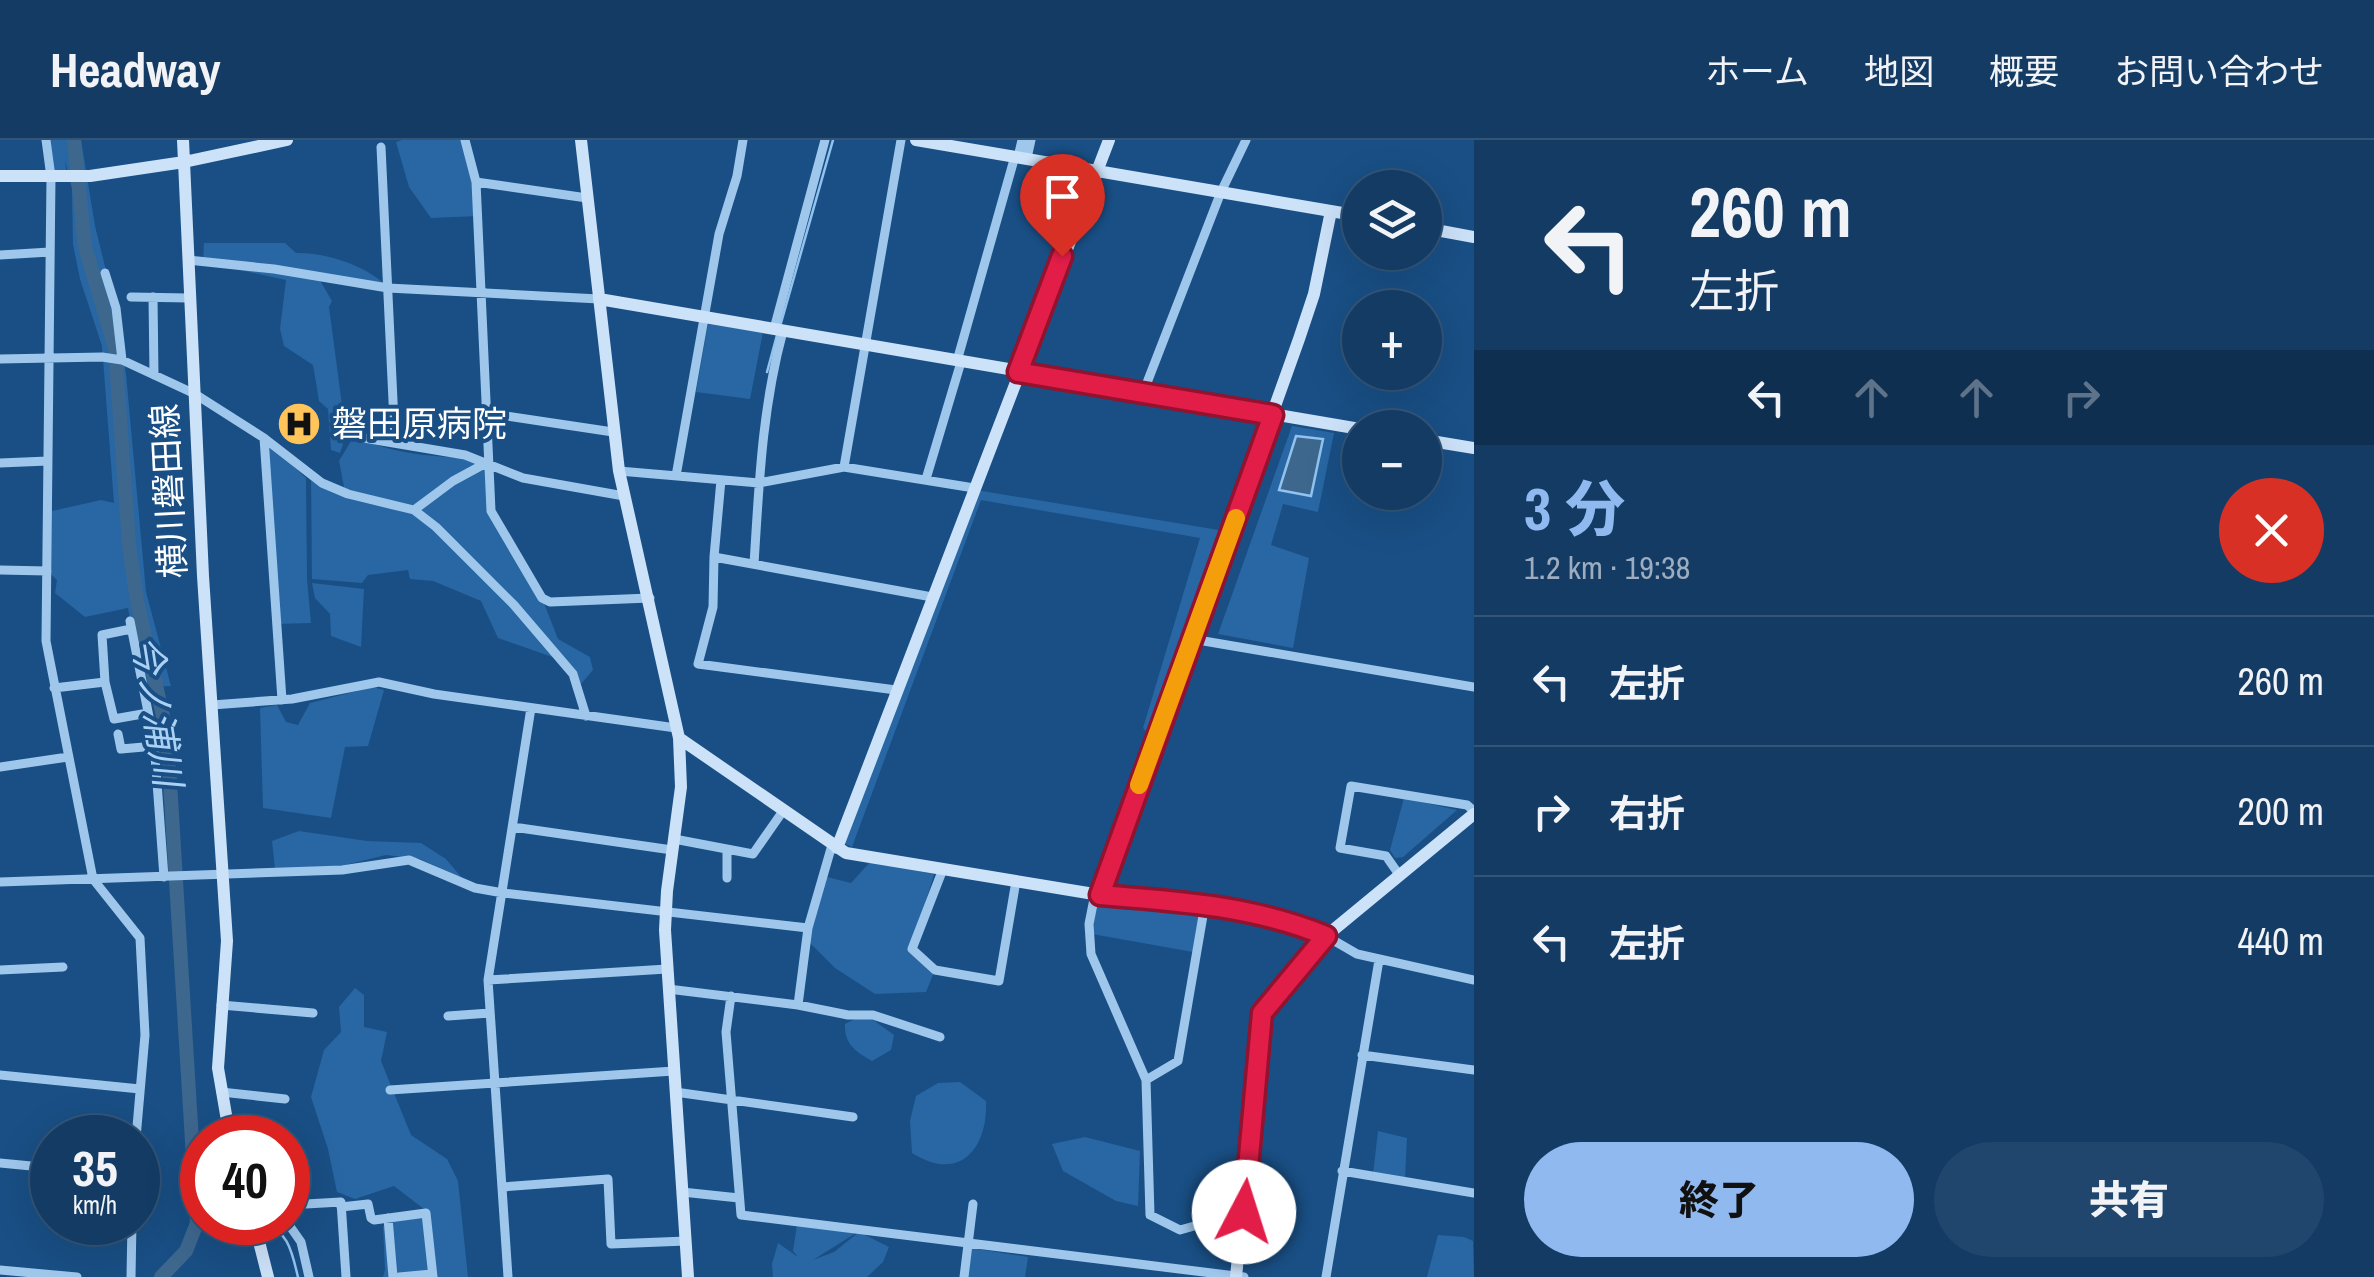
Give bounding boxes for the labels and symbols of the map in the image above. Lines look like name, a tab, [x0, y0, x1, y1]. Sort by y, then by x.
pin	[1020, 154, 1105, 257]
place label: 磐田原病院	[332, 400, 507, 447]
hospital icon: 磐田原病院	[276, 401, 322, 447]
street label: 横川磐田線	[140, 402, 197, 580]
water label: 今ノ浦川	[120, 632, 195, 794]
speed limit sign: 40	[180, 1115, 310, 1245]
position arrow	[1192, 1160, 1296, 1264]

